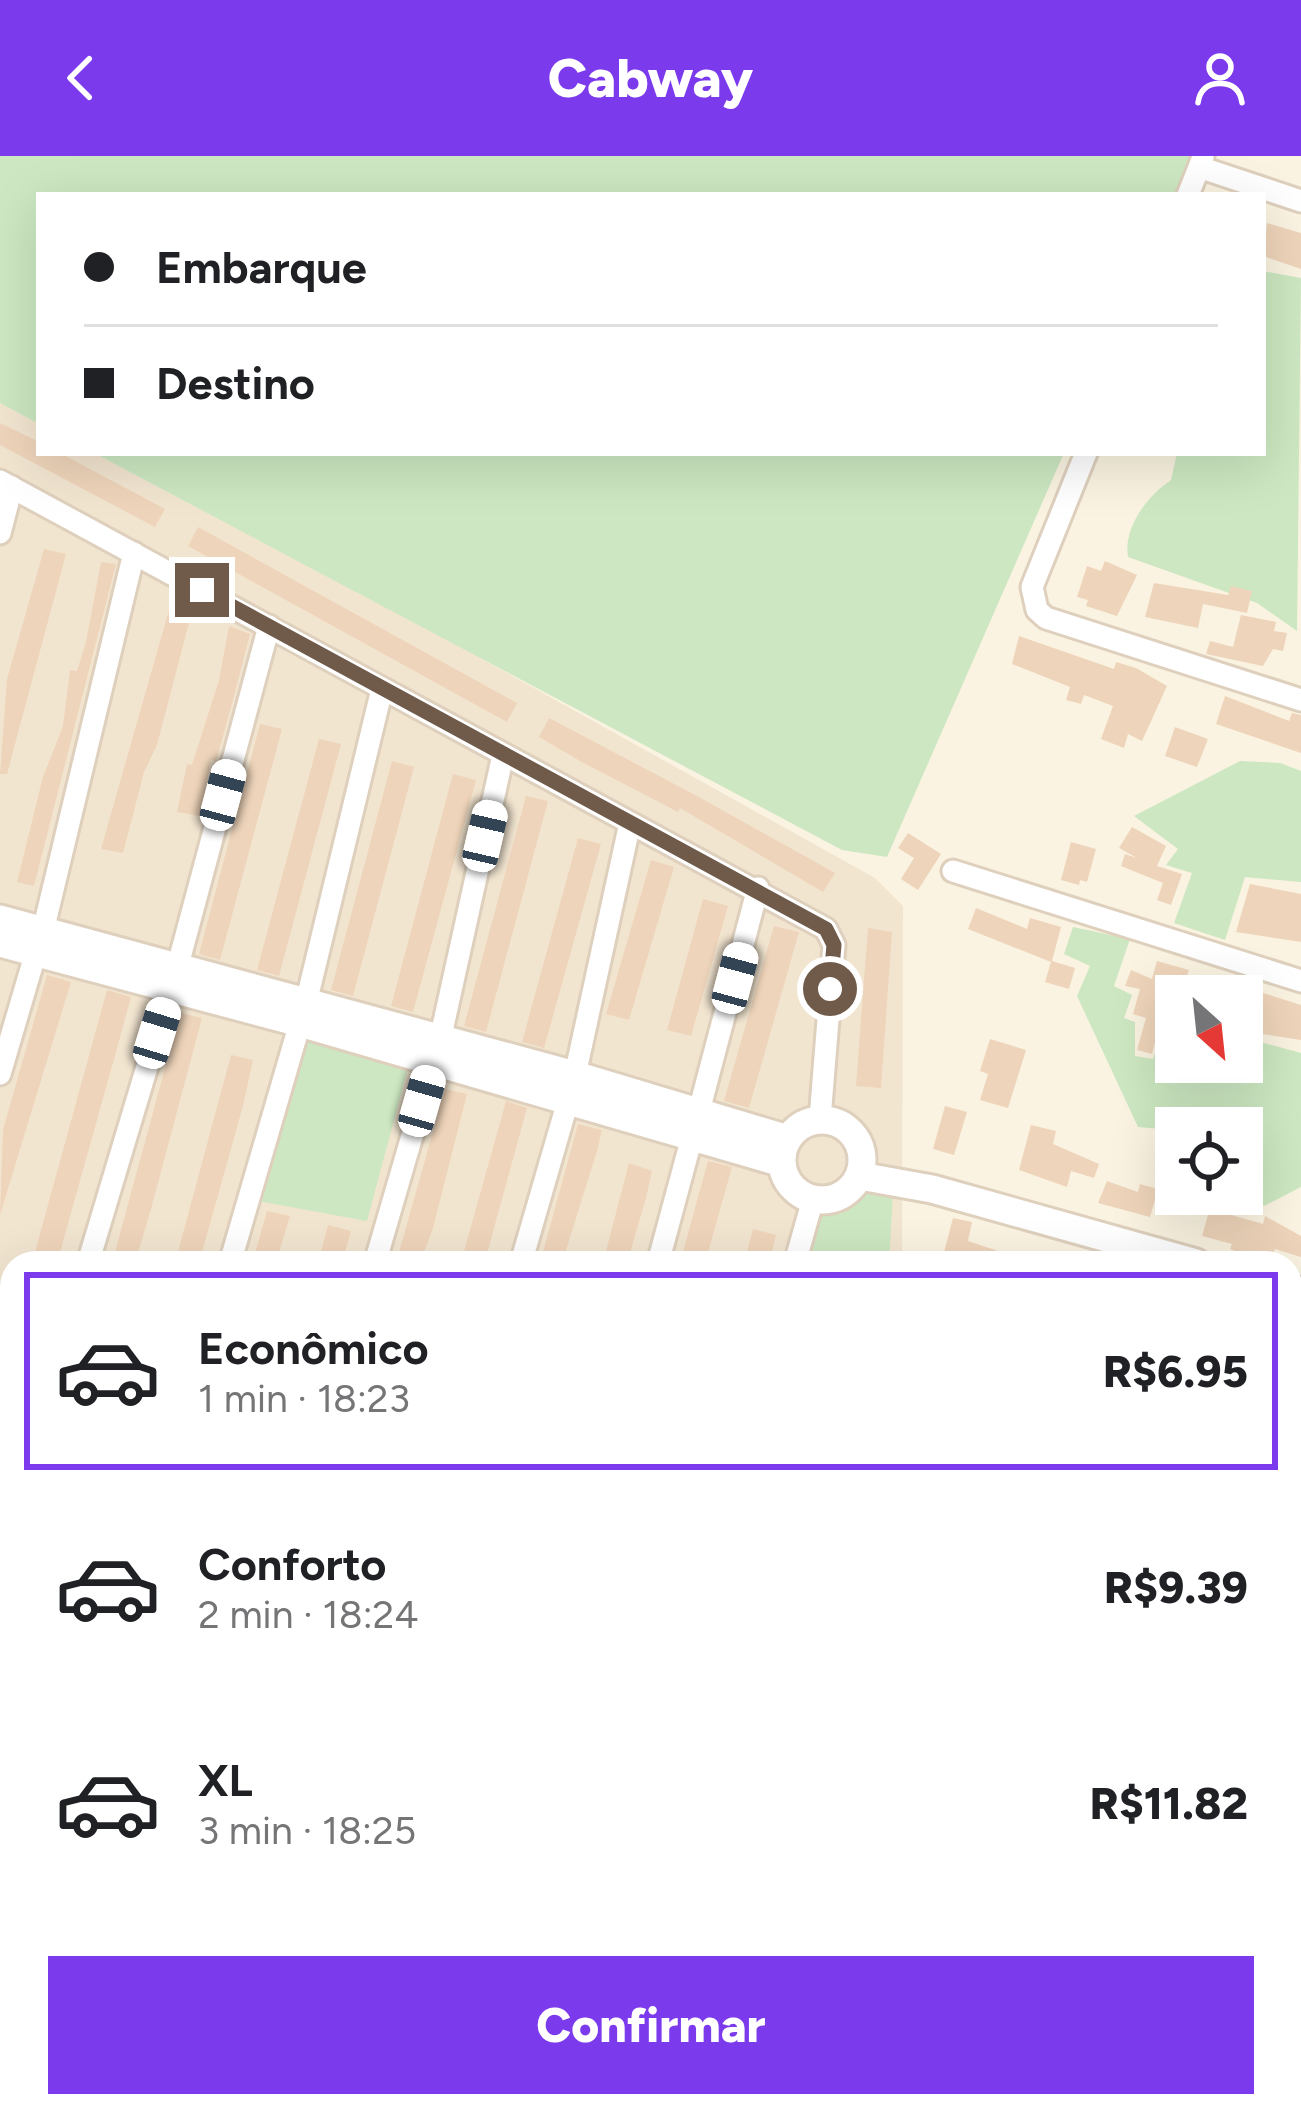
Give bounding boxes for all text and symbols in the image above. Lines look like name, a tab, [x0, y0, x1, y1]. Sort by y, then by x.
icon: back	[48, 45, 114, 111]
icon: person	[1187, 45, 1253, 111]
text: Cabway	[548, 46, 753, 111]
text: Embarque	[156, 240, 367, 294]
text: Destino	[156, 356, 315, 410]
route end	[175, 563, 229, 617]
car	[196, 756, 250, 834]
car	[459, 797, 511, 875]
car	[708, 939, 762, 1017]
route start	[803, 962, 857, 1016]
north arrow	[1155, 975, 1263, 1083]
map controls	[1155, 975, 1263, 1215]
car	[129, 993, 185, 1073]
car	[395, 1061, 449, 1141]
button: locate	[1155, 1107, 1263, 1215]
icon: car	[54, 1317, 162, 1425]
text: Econômico	[198, 1321, 429, 1375]
text: R$6.95	[1103, 1344, 1248, 1398]
text: 1 min · 18:23	[198, 1375, 410, 1422]
icon: car	[54, 1533, 162, 1641]
text: Conforto	[198, 1537, 387, 1591]
text: R$9.39	[1104, 1560, 1248, 1614]
text: 2 min · 18:24	[198, 1591, 419, 1638]
icon: car	[54, 1749, 162, 1857]
text: XL	[198, 1753, 253, 1807]
text: R$11.82	[1090, 1776, 1248, 1830]
text: 3 min · 18:25	[198, 1807, 416, 1854]
button: Confirmar	[48, 1956, 1254, 2094]

